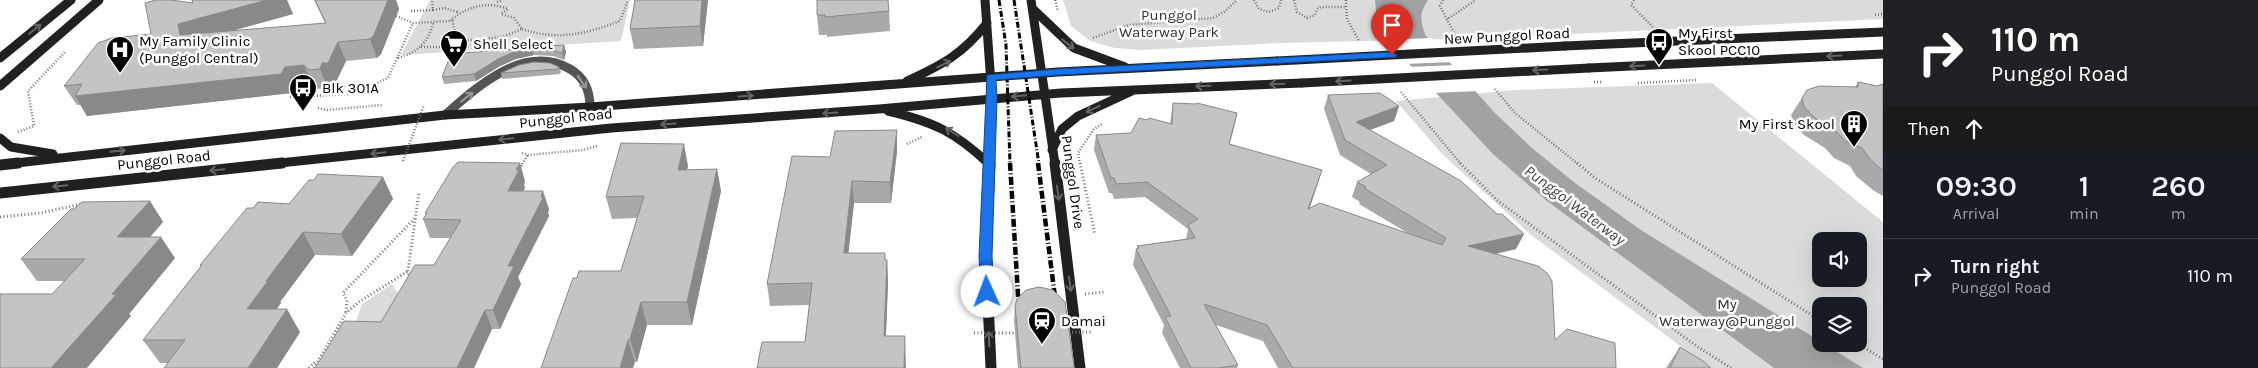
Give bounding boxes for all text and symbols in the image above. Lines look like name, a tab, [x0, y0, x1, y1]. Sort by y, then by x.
pin	[1371, 4, 1413, 55]
park label: Punggol Waterway Park	[1119, 6, 1219, 41]
icon: arrive	[1378, 11, 1406, 39]
text: 110 m	[1991, 19, 2080, 60]
icon: right	[1908, 20, 1973, 85]
one-way arrow	[29, 24, 42, 35]
street label: New Punggol Road	[1443, 24, 1571, 48]
place label: My First Skool PCC10	[1678, 24, 1760, 59]
bus stop icon: My First Skool PCC10	[1644, 27, 1674, 66]
supermarket icon: Shell Select	[439, 29, 469, 68]
place label: My Family Clinic (Punggol Central)	[139, 32, 258, 67]
hospital icon: My Family Clinic (Punggol Central)	[105, 35, 135, 74]
place label: Shell Select	[473, 35, 553, 53]
one-way arrow	[1061, 38, 1074, 49]
one-way arrow	[1827, 52, 1843, 61]
one-way arrow	[936, 59, 951, 68]
one-way arrow	[1629, 61, 1645, 70]
text: Punggol Road	[1991, 61, 2129, 87]
one-way arrow	[1533, 66, 1549, 75]
bus stop icon: Blk 301A	[288, 73, 318, 112]
one-way arrow	[577, 75, 587, 89]
one-way arrow	[1335, 76, 1351, 85]
place label: Blk 301A	[322, 79, 379, 97]
one-way arrow	[1269, 79, 1285, 88]
one-way arrow	[1195, 82, 1211, 91]
one-way arrow	[460, 91, 473, 102]
one-way arrow	[737, 91, 753, 100]
one-way arrow	[1011, 91, 1027, 101]
street label: Punggol Road	[518, 104, 614, 132]
one-way arrow	[1085, 104, 1100, 114]
one-way arrow	[822, 108, 838, 117]
building icon: My First Skool	[1839, 109, 1869, 148]
place label: My First Skool	[1739, 115, 1835, 133]
icon: ahead	[1960, 115, 1988, 143]
text: Then	[1908, 118, 1950, 140]
one-way arrow	[660, 119, 676, 129]
one-way arrow	[945, 127, 959, 137]
one-way arrow	[498, 134, 514, 144]
street label: Punggol Drive	[1058, 134, 1088, 230]
one-way arrow	[110, 146, 126, 156]
street label: Punggol Road	[116, 146, 212, 174]
one-way arrow	[370, 148, 386, 157]
water label: Punggol Waterway	[1521, 161, 1630, 250]
one-way arrow	[210, 165, 226, 175]
text: 09:30	[1935, 168, 2017, 204]
text: 1	[2079, 168, 2089, 204]
text: 260	[2151, 168, 2206, 204]
one-way arrow	[52, 182, 68, 191]
one-way arrow	[1053, 185, 1063, 201]
text: Arrival	[1953, 204, 2000, 223]
text: min	[2069, 204, 2099, 223]
text: m	[2171, 204, 2186, 223]
map controls	[1812, 232, 1867, 352]
button: sound	[1812, 232, 1867, 287]
text: Turn right	[1951, 256, 2040, 278]
icon: right	[1908, 262, 1936, 290]
position arrow	[960, 265, 1012, 317]
text: 110 m	[2187, 265, 2233, 287]
one-way arrow	[1066, 275, 1076, 291]
text: Punggol Road	[1951, 278, 2051, 297]
park label: My Waterway@Punggol	[1659, 295, 1795, 330]
button: layers	[1812, 297, 1867, 352]
station icon: Damai	[1027, 306, 1057, 345]
place label: Damai	[1061, 312, 1106, 330]
one-way arrow	[985, 331, 994, 347]

